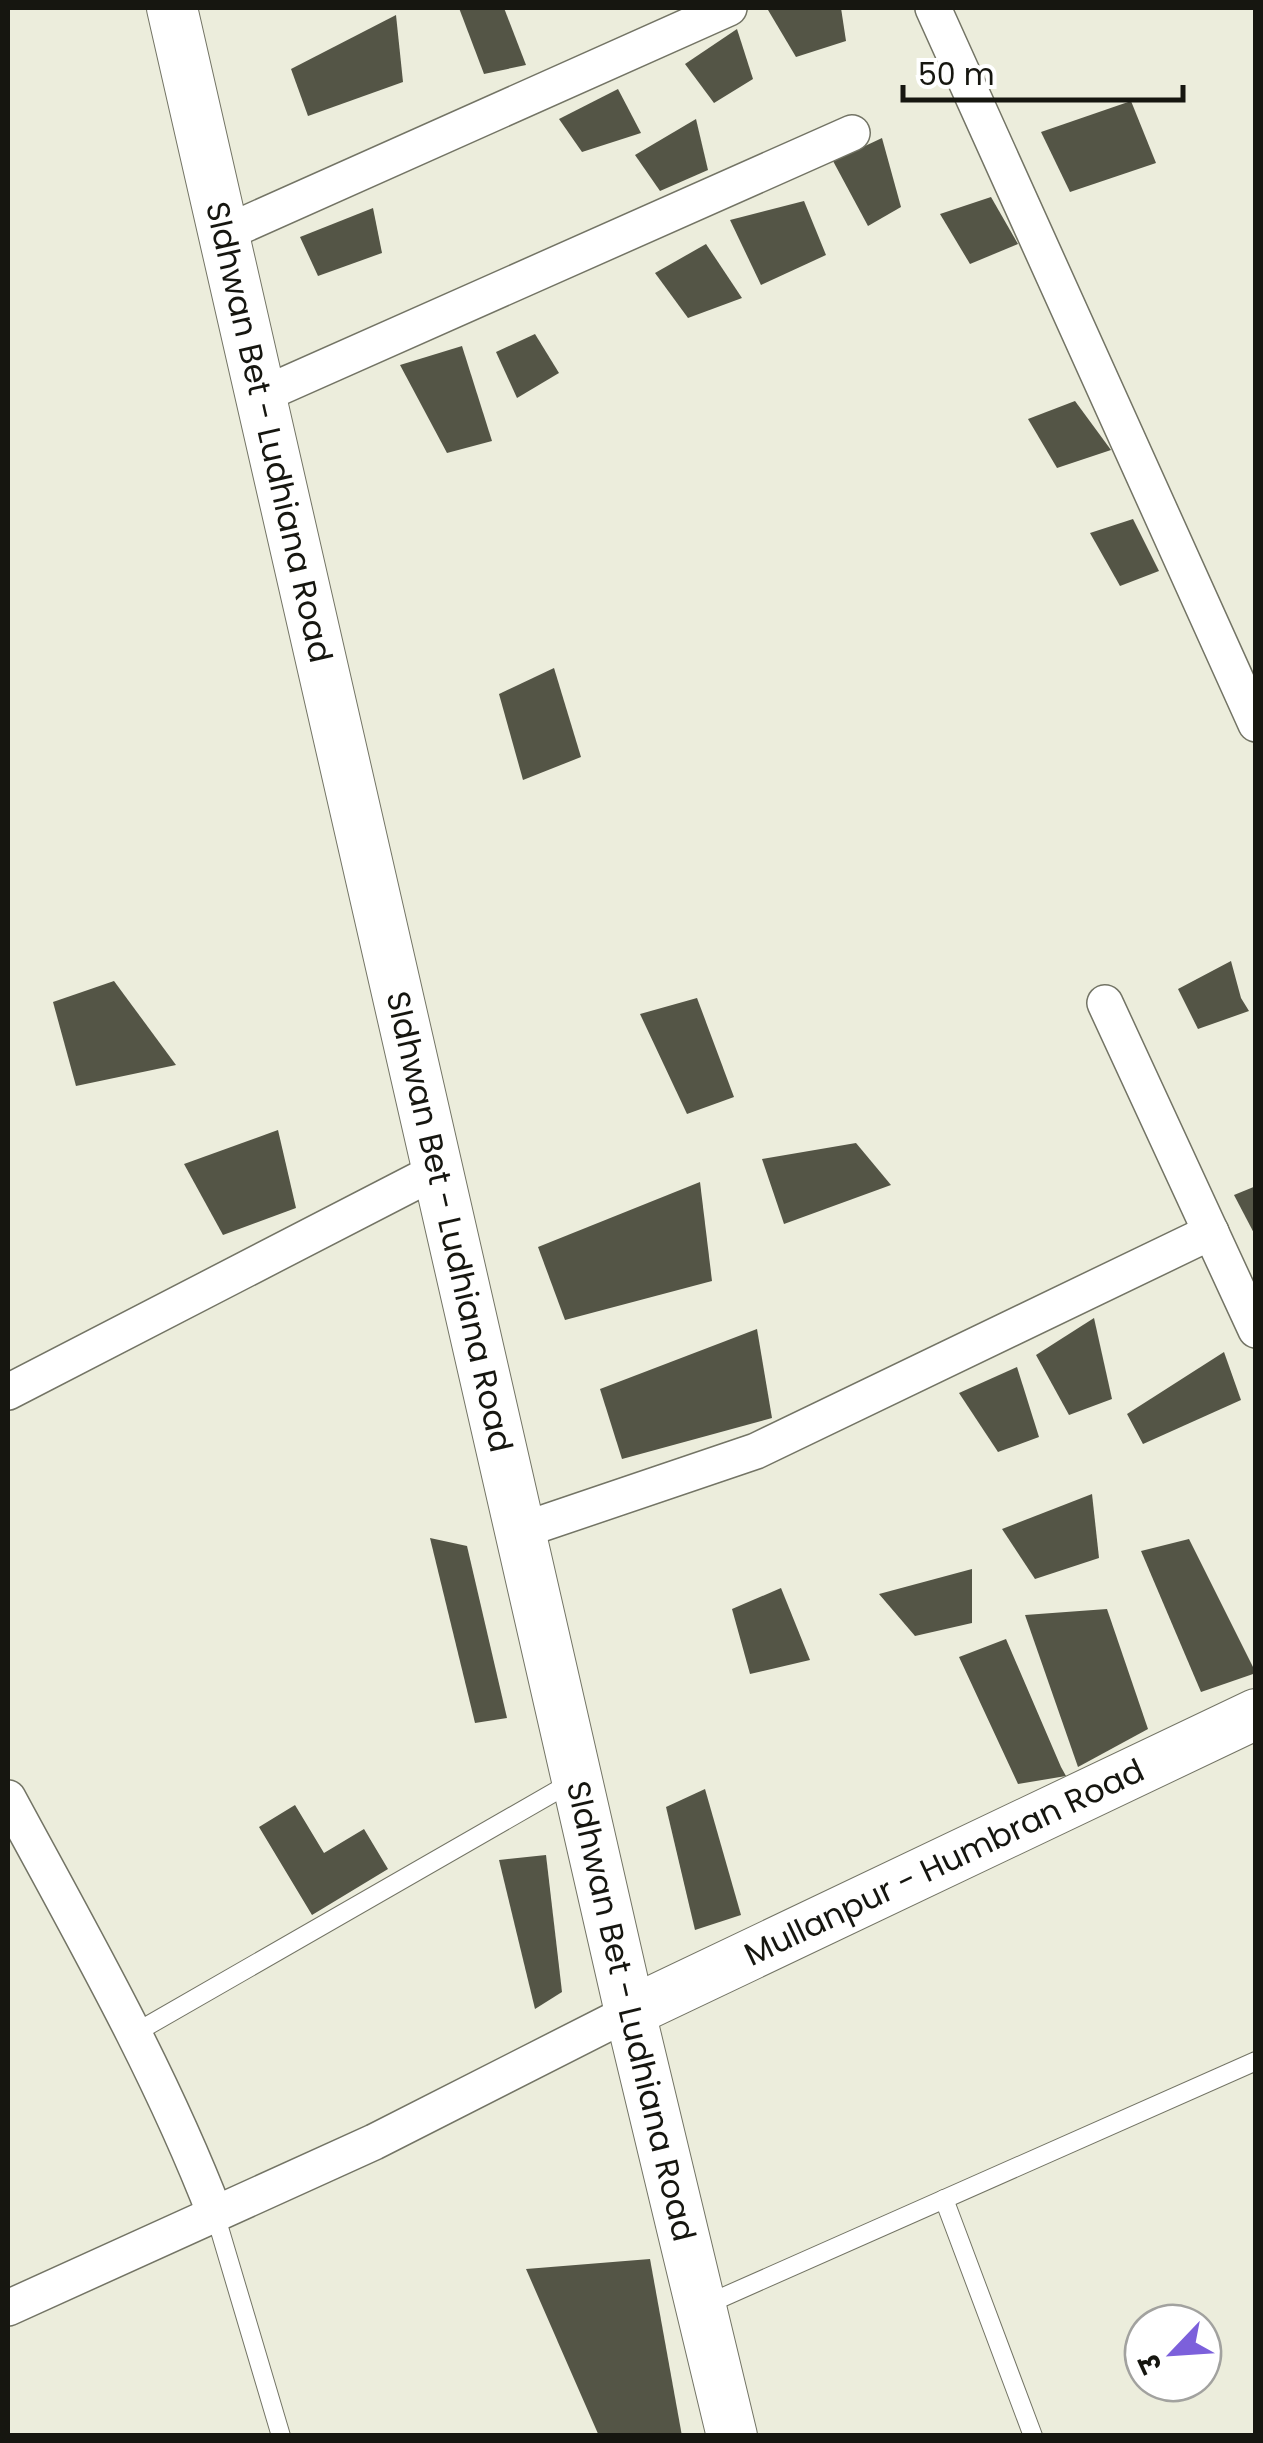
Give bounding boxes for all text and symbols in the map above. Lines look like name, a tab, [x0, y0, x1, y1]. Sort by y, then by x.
scale bar	[903, 40, 1183, 102]
text: 50 m	[918, 53, 995, 96]
street label: SIdhwan Bet - Ludhiana Road	[195, 197, 344, 667]
street label: SIdhwan Bet - Ludhiana Road	[375, 987, 524, 1456]
street label: Mullanpur - Humbran Road	[737, 1748, 1151, 1976]
street label: SIdhwan Bet - Ludhiana Road	[556, 1776, 707, 2246]
north arrow	[1123, 2303, 1223, 2403]
text: उ	[1129, 2347, 1172, 2380]

